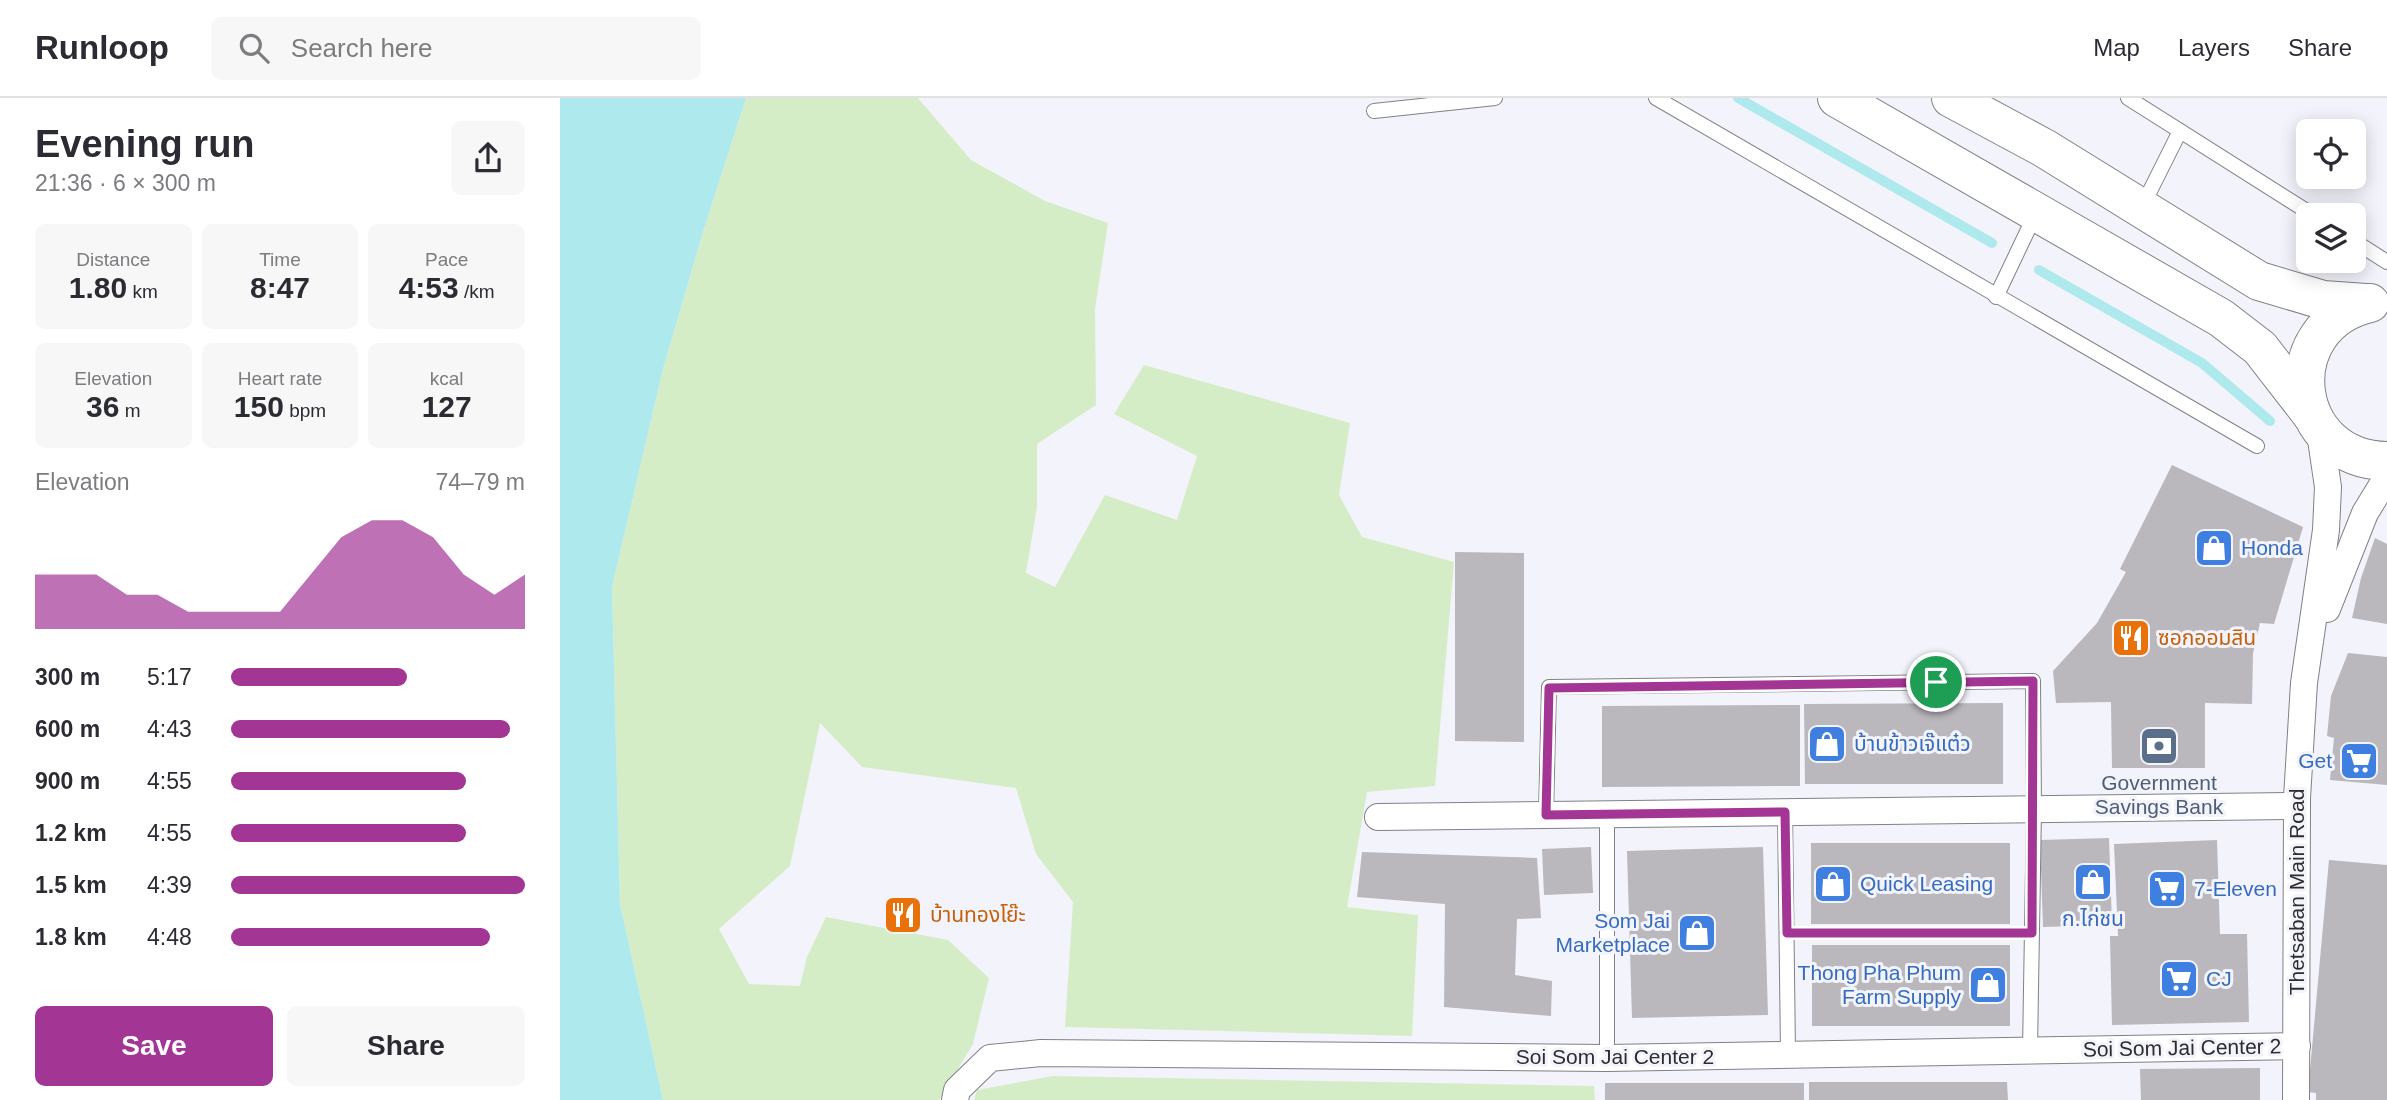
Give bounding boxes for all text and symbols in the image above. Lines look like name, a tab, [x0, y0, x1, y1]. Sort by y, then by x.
search box	[211, 17, 701, 80]
text: Runloop	[35, 29, 169, 66]
icon: search	[235, 29, 273, 67]
text: Search here	[291, 33, 432, 63]
text: Map	[2093, 34, 2140, 61]
text: Layers	[2178, 34, 2250, 61]
text: Share	[2288, 34, 2352, 61]
map controls	[2296, 119, 2366, 273]
button: locate	[2296, 119, 2366, 189]
button: share	[451, 121, 525, 195]
text: Evening run	[35, 123, 255, 165]
text: 21:36 · 6 × 300 m	[35, 170, 216, 196]
button: layers	[2296, 203, 2366, 273]
text: Distance	[76, 249, 150, 270]
text: Time	[259, 249, 301, 270]
text: Pace	[425, 249, 468, 270]
text: 1.80	[69, 271, 127, 304]
text: 8:47	[250, 271, 310, 304]
text: 4:53	[399, 271, 459, 304]
text: km	[127, 281, 158, 302]
text: /km	[459, 281, 495, 302]
text: Elevation	[74, 368, 152, 389]
text: Heart rate	[238, 368, 322, 389]
text: kcal	[430, 368, 464, 389]
text: 36	[86, 390, 119, 423]
text: 150	[234, 390, 284, 423]
text: 127	[422, 390, 472, 423]
text: m	[119, 400, 141, 421]
text: bpm	[284, 400, 326, 421]
text: Elevation	[35, 469, 130, 495]
text: 74–79 m	[435, 469, 525, 495]
shop icon: Honda	[2193, 527, 2235, 569]
place label: Honda	[2241, 536, 2303, 559]
restaurant icon: ซอกออมสิน	[2110, 617, 2152, 659]
place label: ซอกออมสิน	[2158, 626, 2256, 649]
pin	[1906, 652, 1966, 712]
icon: arrive	[1917, 663, 1955, 701]
text: 300 m	[35, 664, 100, 690]
text: 5:17	[147, 664, 192, 690]
text: 600 m	[35, 716, 100, 742]
text: 4:43	[147, 716, 192, 742]
shop icon: บ้านข้าวเจ๊แต๋ว	[1806, 723, 1848, 765]
bank icon: Government Savings Bank	[2138, 725, 2180, 767]
place label: บ้านข้าวเจ๊แต๋ว	[1854, 732, 1971, 755]
supermarket icon: Get	[2338, 740, 2380, 782]
place label: Get	[2298, 749, 2332, 772]
text: 900 m	[35, 768, 100, 794]
text: 4:55	[147, 768, 192, 794]
place label: Government Savings Bank	[2095, 771, 2224, 818]
street label: Thetsaban Main Road	[2285, 789, 2308, 995]
text: 1.2 km	[35, 820, 107, 846]
text: 4:55	[147, 820, 192, 846]
shop icon: ก.ไก่ชน	[2072, 861, 2114, 903]
shop icon: Quick Leasing	[1812, 863, 1854, 905]
supermarket icon: 7-Eleven	[2146, 868, 2188, 910]
text: 1.5 km	[35, 872, 107, 898]
text: 4:39	[147, 872, 192, 898]
place label: Quick Leasing	[1860, 872, 1993, 895]
place label: 7-Eleven	[2194, 877, 2277, 900]
restaurant icon: บ้านทองโย๊ะ	[882, 894, 924, 936]
place label: บ้านทองโย๊ะ	[930, 903, 1026, 926]
place label: ก.ไก่ชน	[2062, 907, 2124, 930]
place label: Som Jai Marketplace	[1556, 909, 1670, 956]
shop icon: Som Jai Marketplace	[1676, 912, 1718, 954]
text: 1.8 km	[35, 924, 107, 950]
text: 4:48	[147, 924, 192, 950]
supermarket icon: CJ	[2158, 958, 2200, 1000]
place label: Thong Pha Phum Farm Supply	[1798, 961, 1961, 1008]
shop icon: Thong Pha Phum Farm Supply	[1967, 964, 2009, 1006]
place label: CJ	[2206, 967, 2232, 990]
button: Save	[35, 1006, 273, 1086]
button: Share	[287, 1006, 525, 1086]
street label: Soi Som Jai Center 2	[2083, 1034, 2281, 1061]
street label: Soi Som Jai Center 2	[1516, 1045, 1714, 1068]

